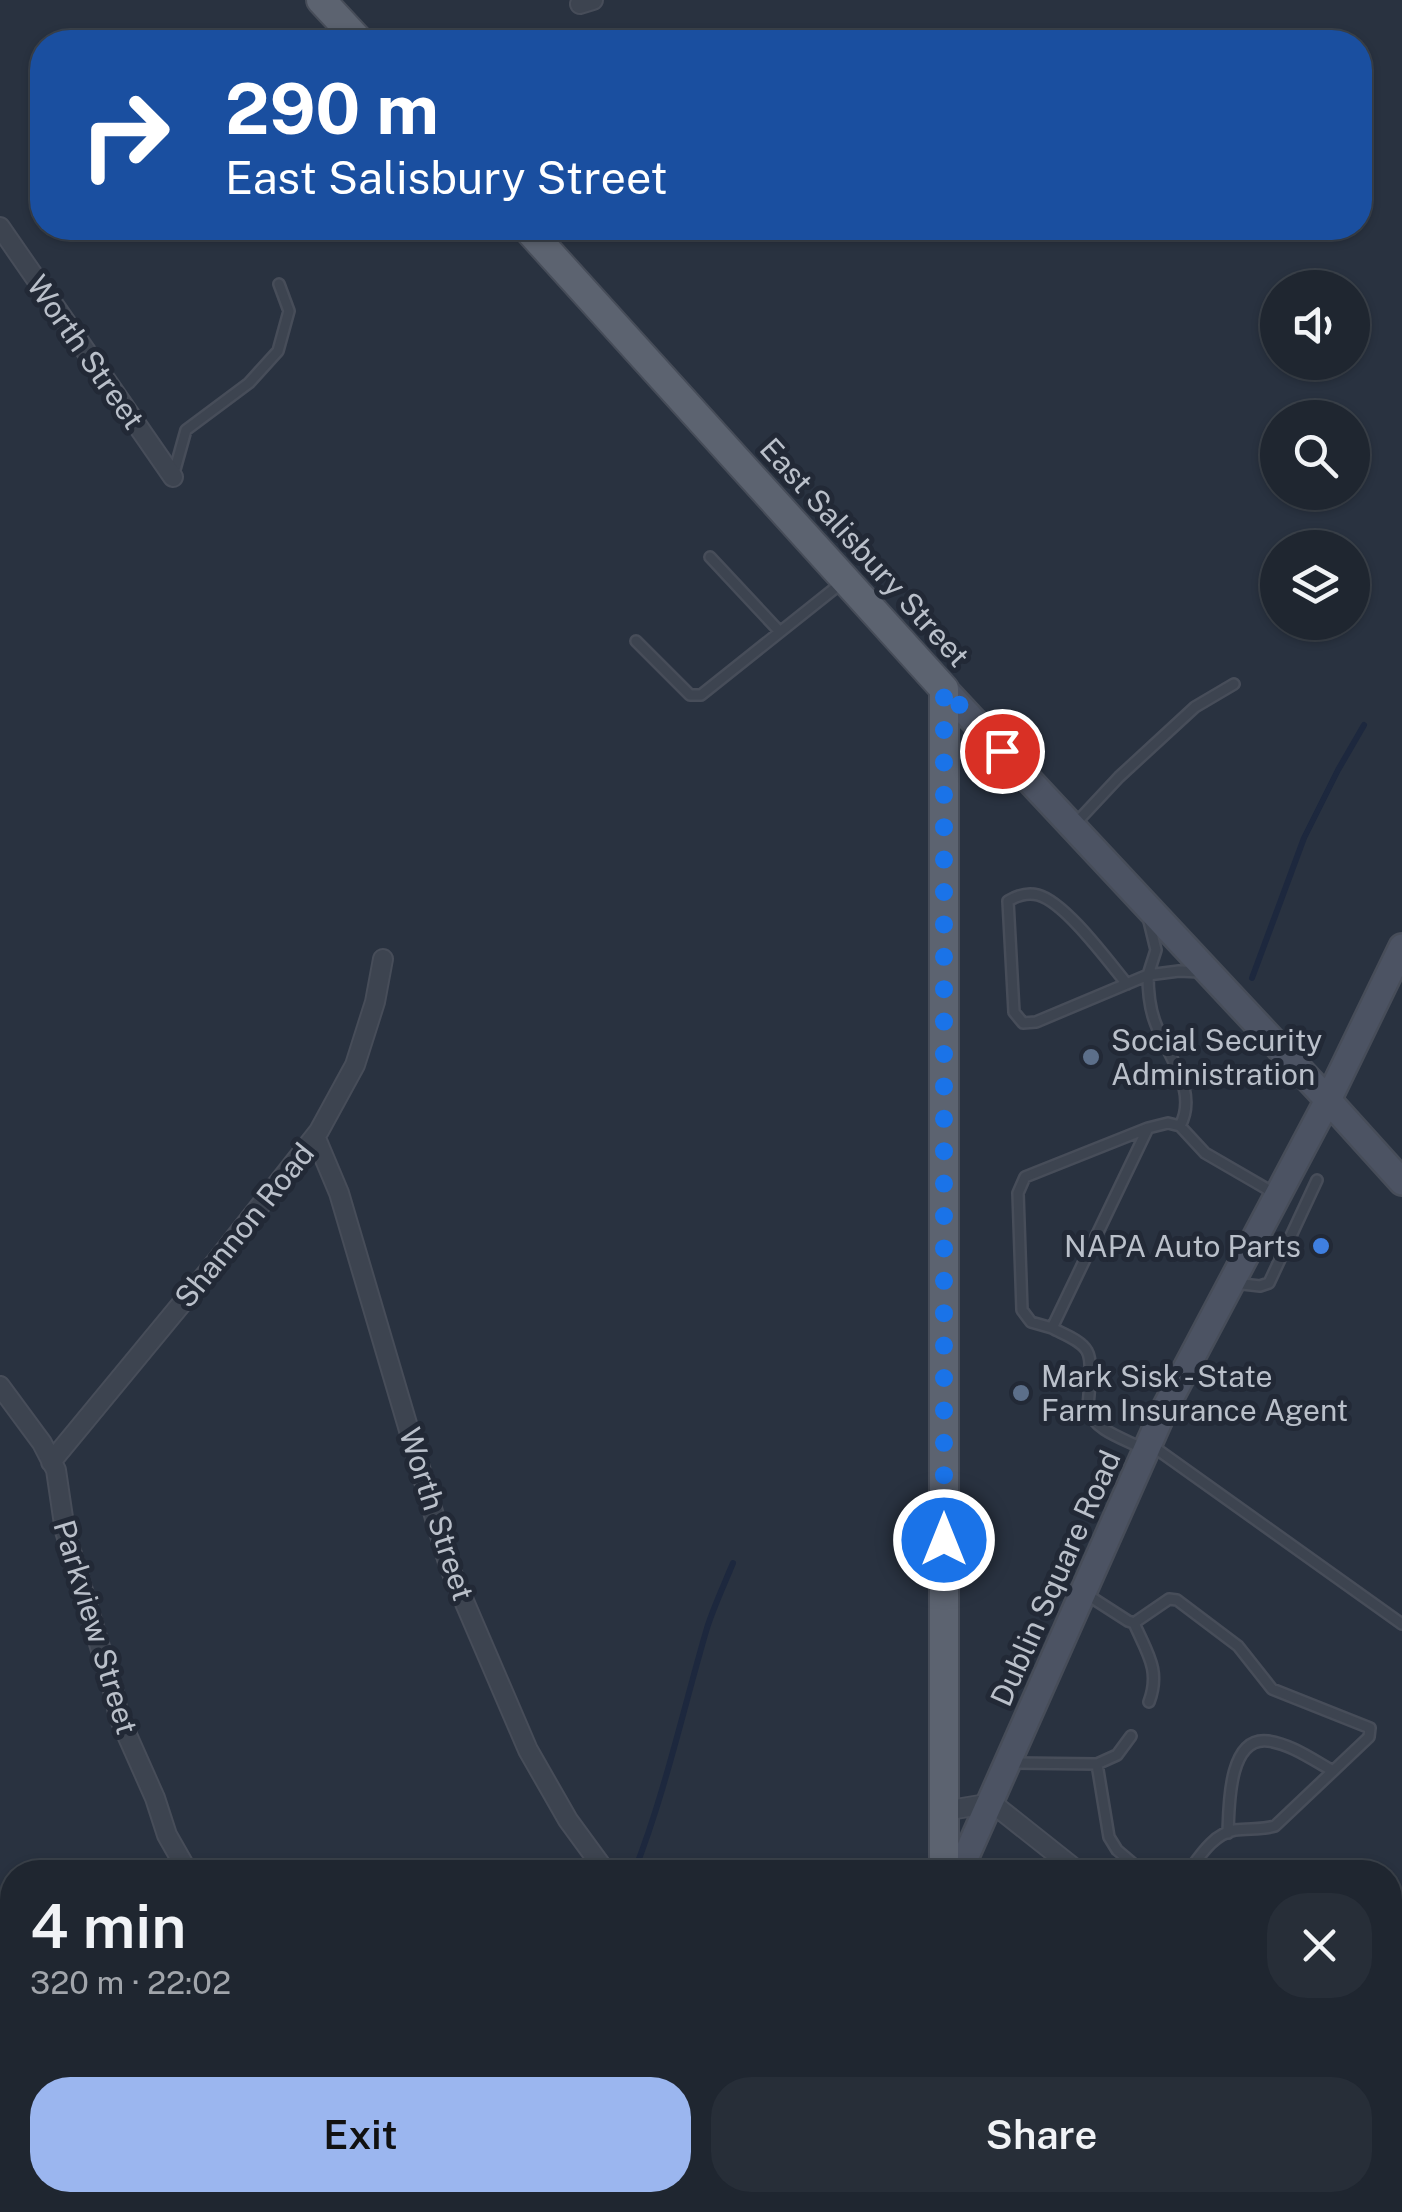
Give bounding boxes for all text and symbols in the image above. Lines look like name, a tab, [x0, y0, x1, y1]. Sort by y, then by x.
text: 290 m	[225, 67, 439, 150]
icon: right	[60, 70, 190, 200]
text: East Salisbury Street	[225, 151, 668, 204]
street label: Worth Street	[20, 268, 152, 436]
map controls	[1260, 270, 1370, 640]
button: sound	[1260, 270, 1370, 380]
button: search	[1260, 400, 1370, 510]
street label: East Salisbury Street	[753, 430, 977, 674]
button: layers	[1260, 530, 1370, 640]
pin	[960, 709, 1045, 794]
icon: arrive	[975, 724, 1030, 779]
place label: Social Security Administration	[1111, 1022, 1322, 1092]
marker: Social Security Administration	[1080, 1046, 1102, 1068]
street label: Shannon Road	[167, 1136, 321, 1314]
place label: NAPA Auto Parts	[1064, 1228, 1301, 1264]
marker: NAPA Auto Parts	[1310, 1235, 1332, 1257]
place label: Mark Sisk - State Farm Insurance Agent	[1041, 1358, 1348, 1428]
marker: Mark Sisk - State Farm Insurance Agent	[1010, 1382, 1032, 1404]
street label: Worth Street	[392, 1423, 482, 1605]
street label: Dublin Square Road	[982, 1445, 1128, 1711]
position arrow	[892, 1488, 996, 1592]
street label: Parkview Street	[46, 1516, 146, 1738]
text: 4 min	[30, 1891, 186, 1962]
button: close	[1267, 1893, 1372, 1998]
text: 320 m · 22:02	[30, 1964, 231, 2001]
button: Exit	[30, 2077, 691, 2192]
button: Share	[711, 2077, 1372, 2192]

